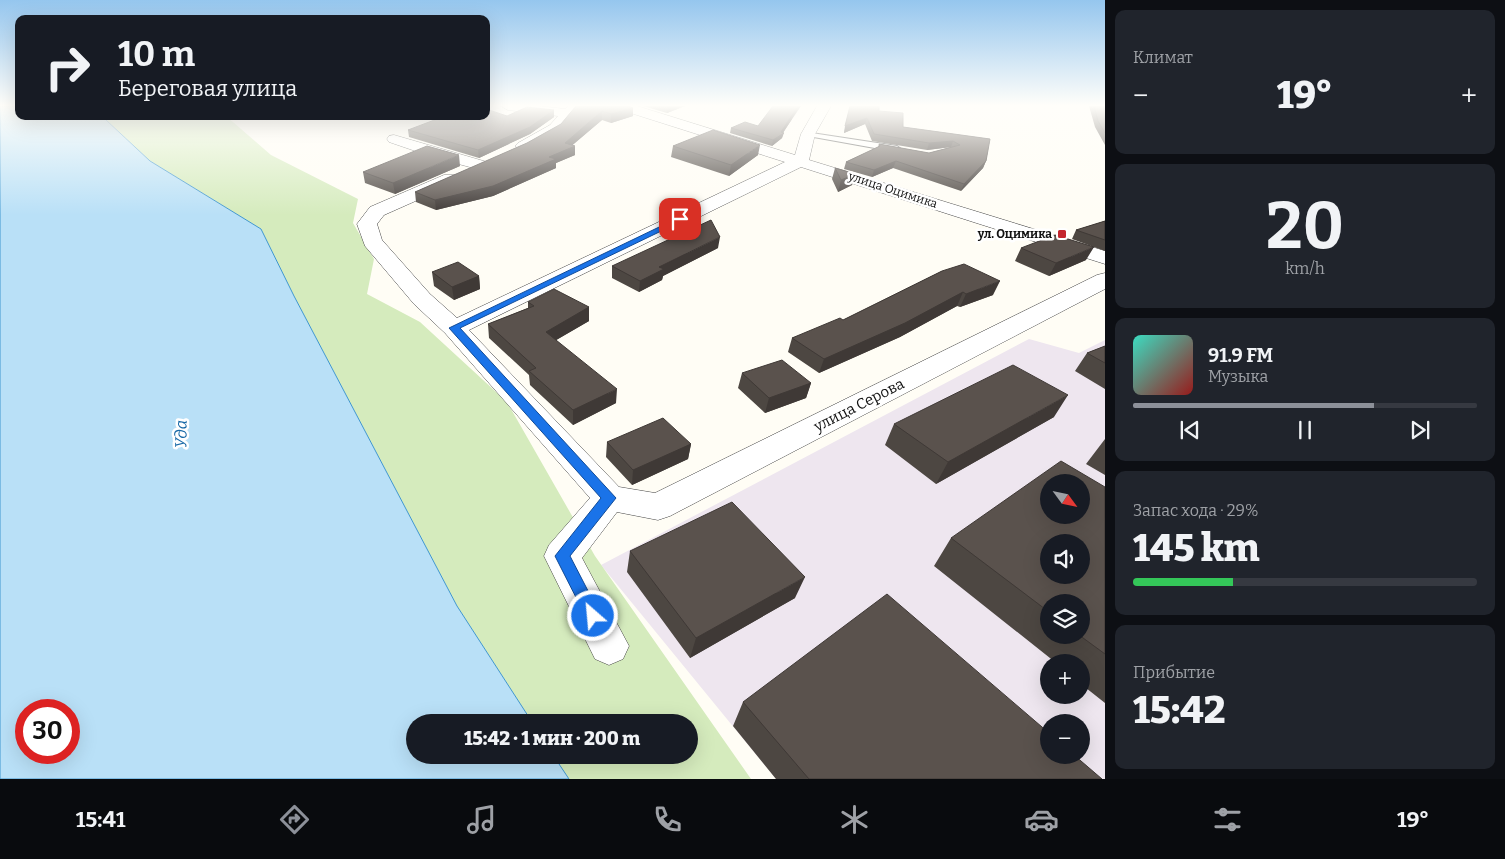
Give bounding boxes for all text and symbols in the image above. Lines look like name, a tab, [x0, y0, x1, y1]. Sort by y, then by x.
text: 10 m	[118, 33, 195, 75]
icon: right	[35, 35, 100, 100]
text: Климат	[1133, 48, 1193, 67]
text: 19°	[1277, 72, 1333, 118]
text: Береговая улица	[118, 75, 297, 102]
text: −	[1133, 79, 1148, 112]
text: +	[1461, 79, 1477, 112]
street label: улица Оцимика	[846, 169, 940, 211]
text: 20	[1266, 187, 1344, 265]
pin	[659, 198, 701, 240]
icon: arrive	[666, 205, 694, 233]
place label: ул. Оцимика	[977, 227, 1052, 241]
marker: ул. Оцимика	[1056, 228, 1068, 240]
text: km/h	[1285, 259, 1325, 278]
text: 91.9 FM	[1208, 344, 1273, 367]
text: Музыка	[1208, 367, 1268, 386]
street label: улица Серова	[810, 375, 907, 436]
icon: previous	[1176, 416, 1204, 444]
icon: pause	[1291, 416, 1319, 444]
icon: next	[1406, 416, 1434, 444]
water label: Уда	[171, 420, 191, 448]
north arrow	[1040, 474, 1090, 524]
map controls	[1040, 474, 1090, 764]
text: Запас хода · 29%	[1133, 501, 1259, 520]
text: 145 km	[1133, 525, 1260, 571]
button: sound	[1040, 534, 1090, 584]
position arrow	[566, 589, 618, 641]
button: layers	[1040, 594, 1090, 644]
button: +	[1040, 654, 1090, 704]
text: Прибытие	[1133, 663, 1215, 682]
text: 15:42	[1133, 687, 1225, 733]
speed limit sign: 30	[15, 699, 80, 764]
button: −	[1040, 714, 1090, 764]
text: 15:42 · 1 мин · 200 m	[464, 727, 640, 750]
icon: directions	[277, 802, 312, 837]
icon: music	[464, 802, 499, 837]
icon: phone	[650, 802, 685, 837]
icon: climate	[837, 802, 872, 837]
icon: car	[1024, 802, 1059, 837]
icon: filters	[1210, 802, 1245, 837]
text: 15:41	[76, 806, 125, 833]
text: 19°	[1397, 806, 1429, 833]

